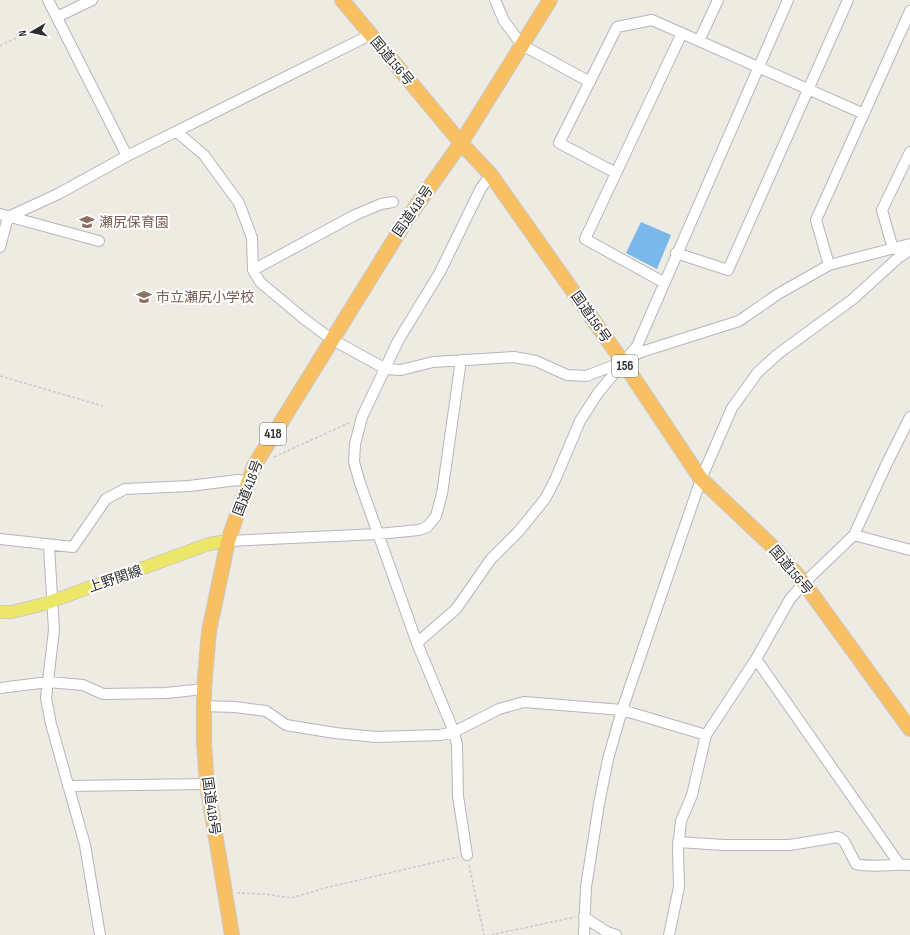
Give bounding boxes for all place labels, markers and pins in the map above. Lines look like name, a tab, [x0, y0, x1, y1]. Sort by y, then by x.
school or university icon: 瀬尻保育園	[78, 213, 96, 231]
place label: 瀬尻保育園	[99, 214, 169, 231]
school or university icon: 市立瀬尻小学校	[135, 288, 153, 306]
place label: 市立瀬尻小学校	[156, 289, 254, 306]

